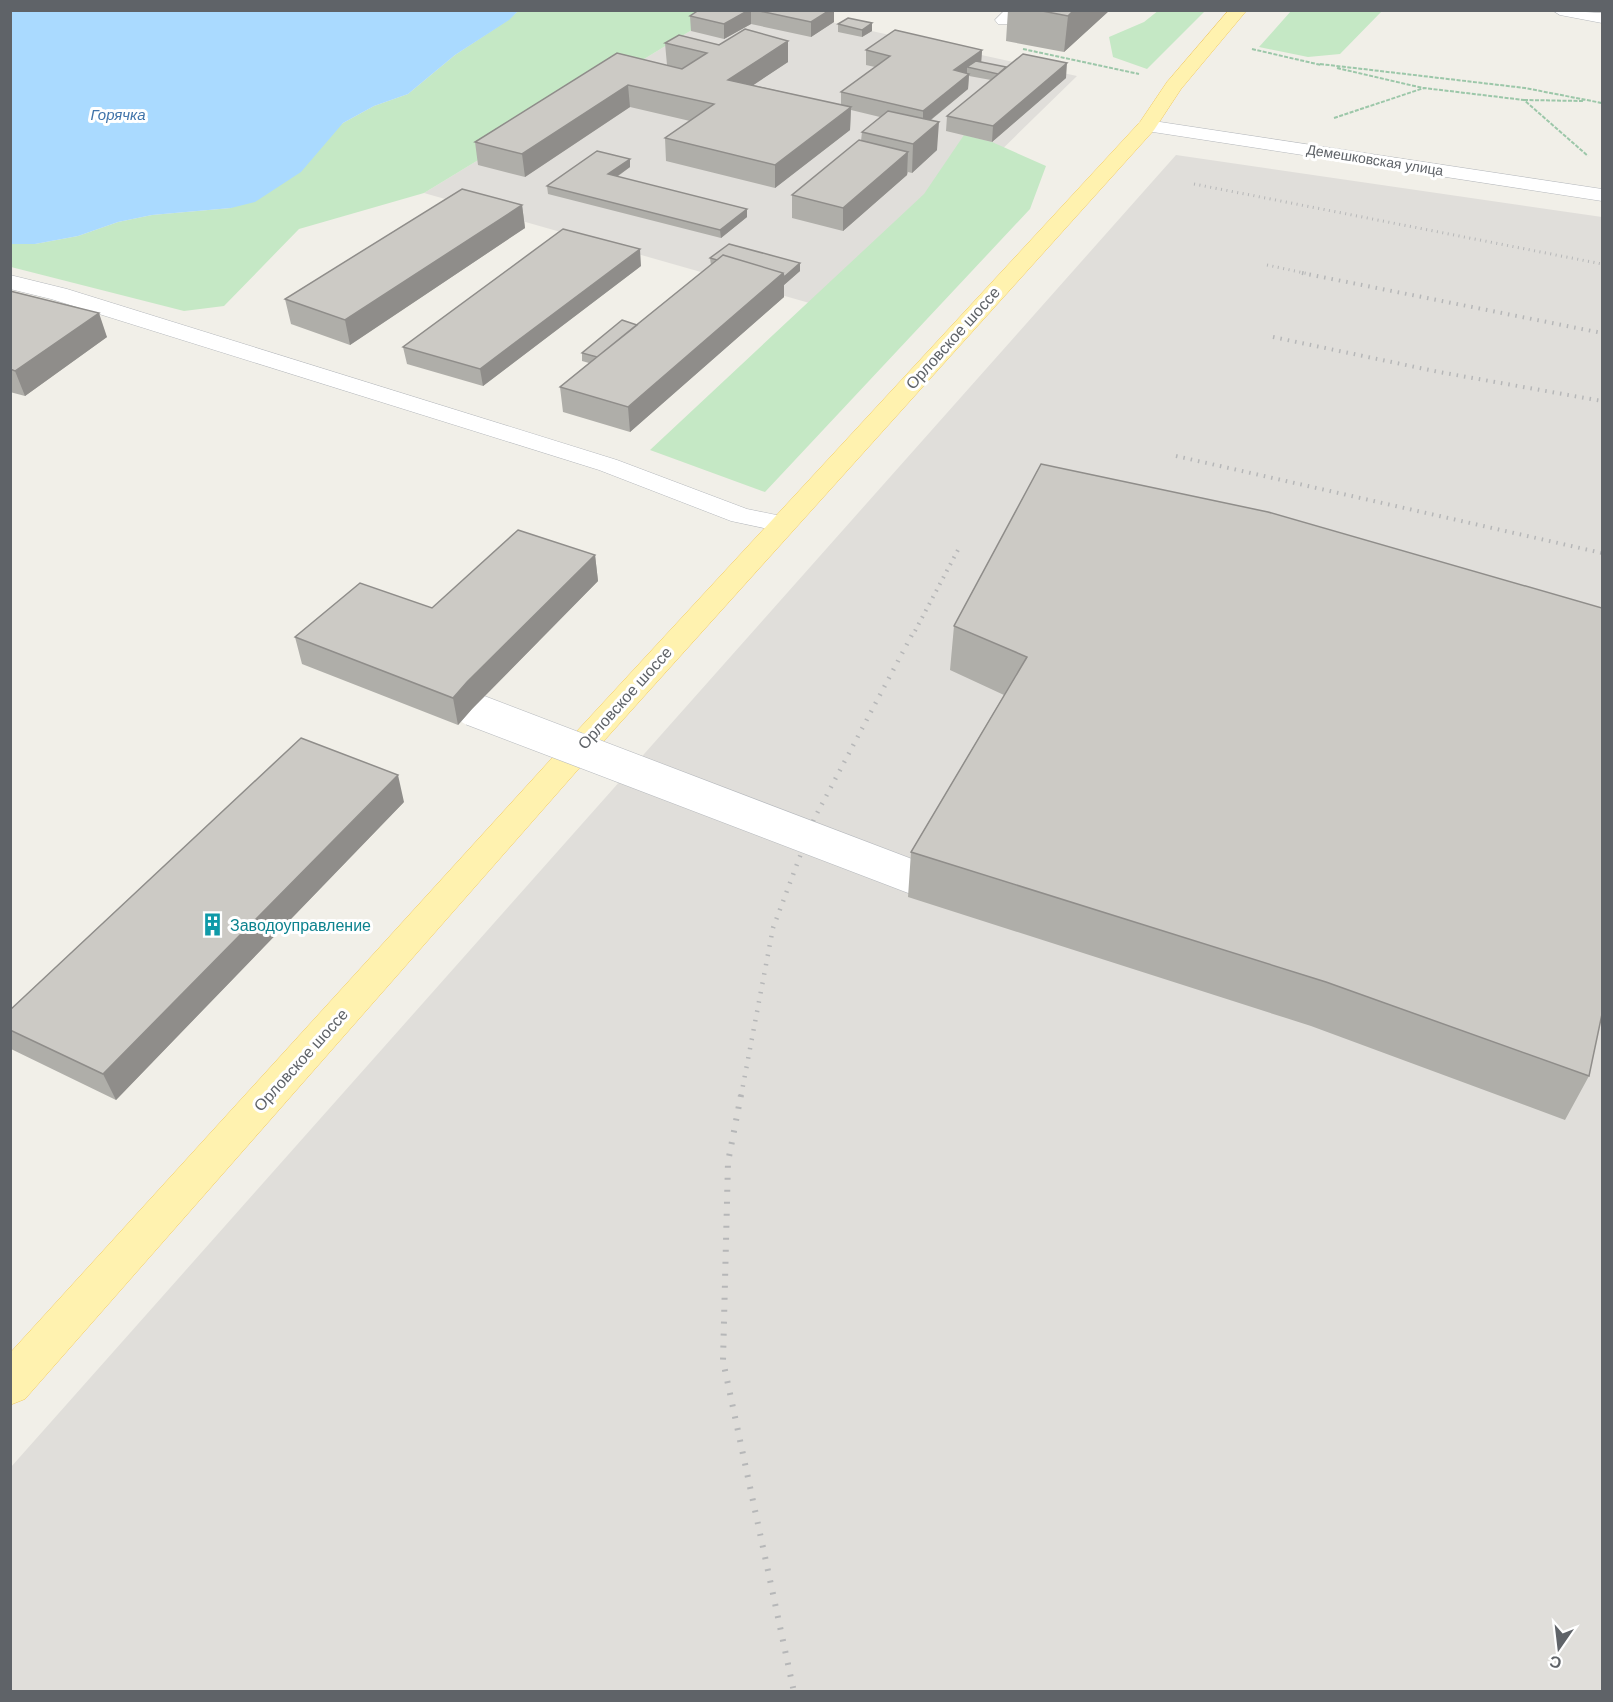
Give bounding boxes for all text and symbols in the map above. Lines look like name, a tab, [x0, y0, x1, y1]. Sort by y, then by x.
water label: Горячка	[90, 105, 146, 125]
street label: Демешковская улица	[1305, 140, 1445, 180]
street label: Орловское шоссе	[901, 282, 1005, 394]
street label: Орловское шоссе	[573, 642, 677, 754]
building icon: Заводоуправление	[199, 912, 225, 938]
place label: Заводоуправление	[230, 915, 371, 936]
street label: Орловское шоссе	[249, 1004, 353, 1116]
north arrow	[1529, 1618, 1589, 1678]
text: С	[1547, 1650, 1564, 1674]

